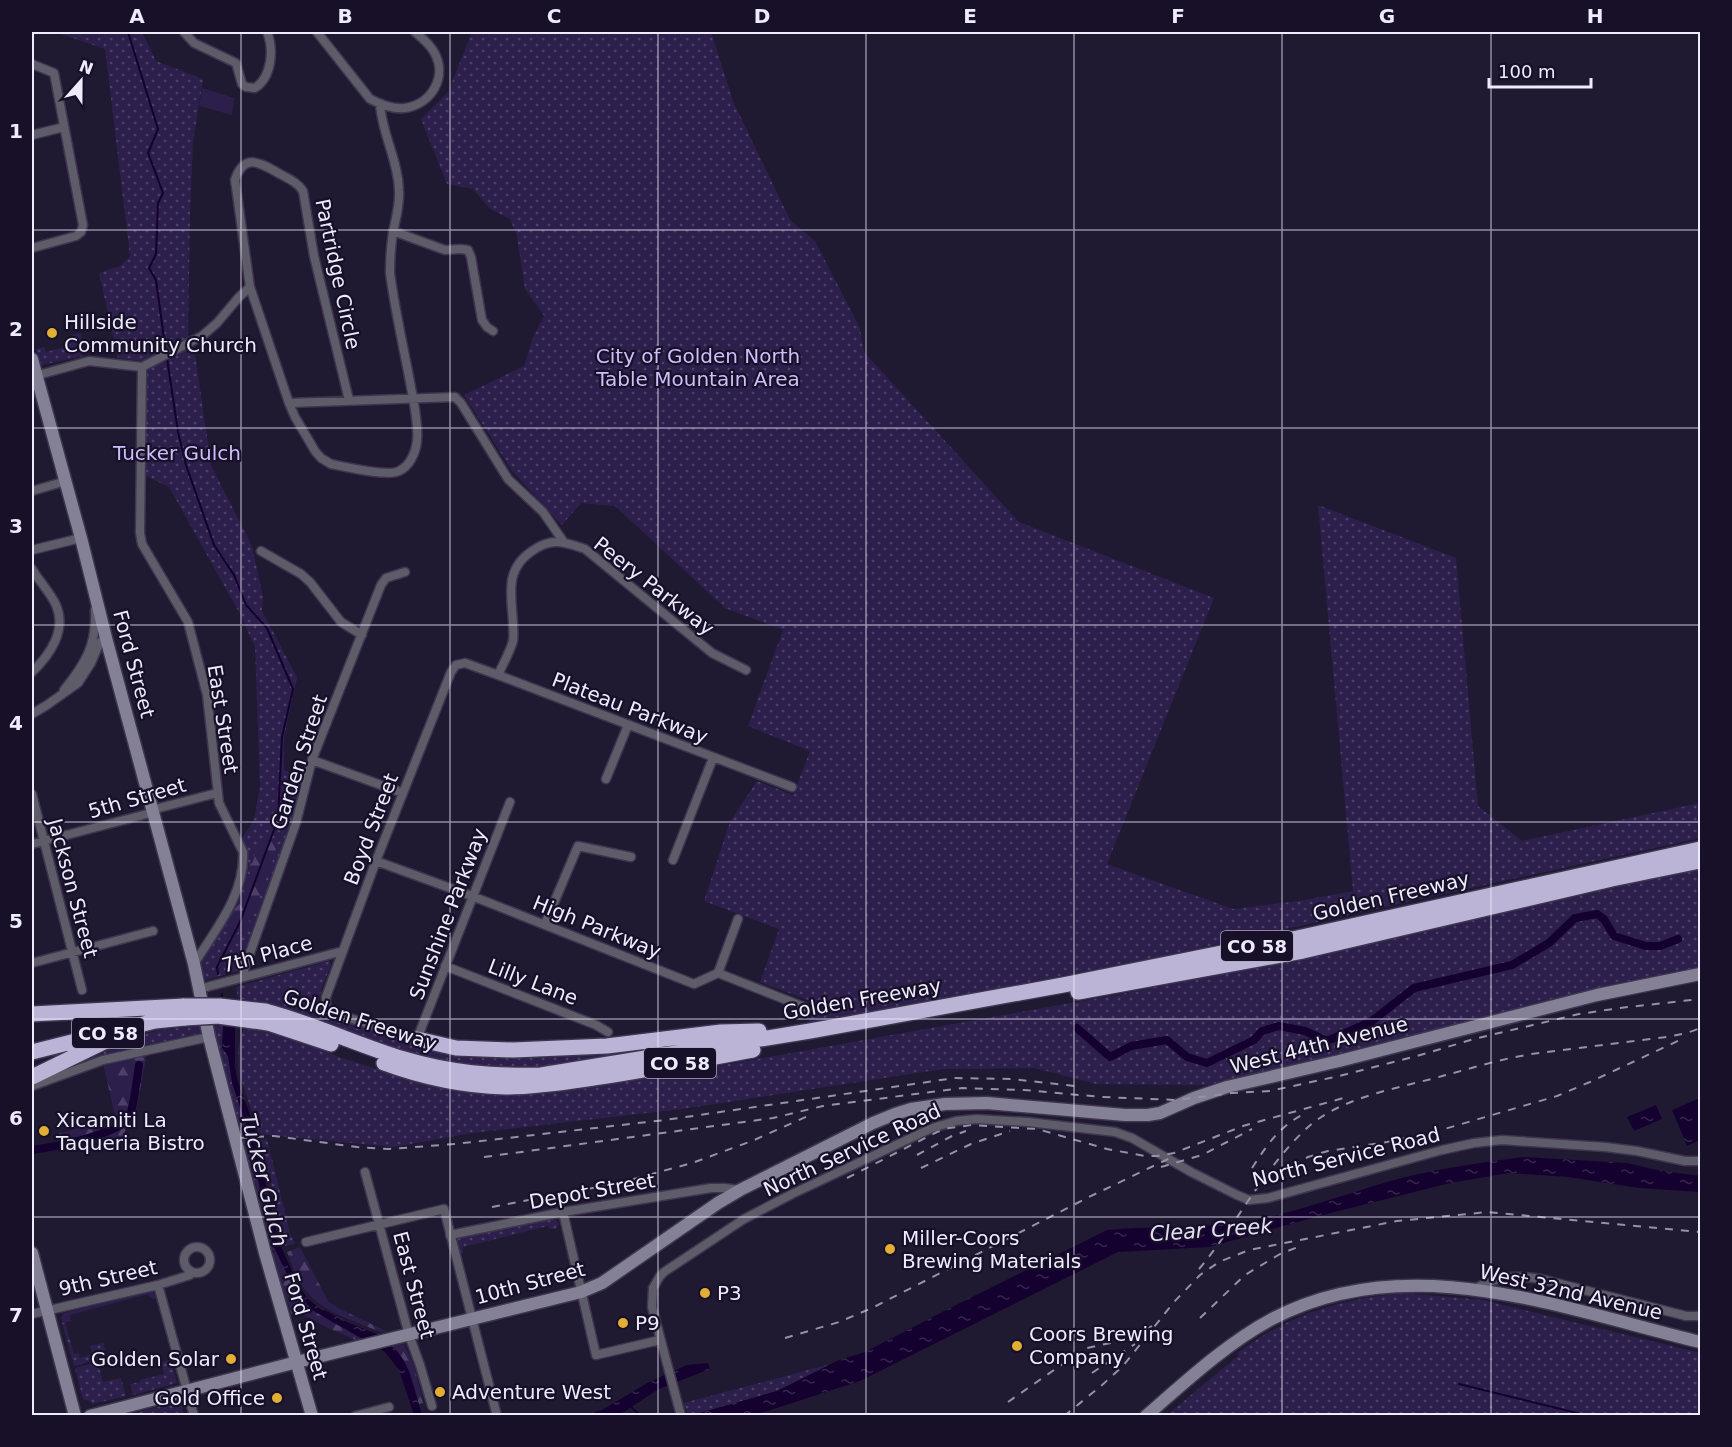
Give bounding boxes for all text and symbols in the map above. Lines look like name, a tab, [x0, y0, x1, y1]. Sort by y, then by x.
text: A	[129, 4, 145, 28]
text: B	[337, 4, 353, 28]
text: C	[547, 4, 561, 28]
text: D	[754, 4, 770, 28]
text: E	[963, 4, 977, 28]
text: F	[1171, 4, 1185, 28]
text: G	[1379, 4, 1395, 28]
text: H	[1587, 4, 1603, 28]
north arrow	[51, 51, 111, 111]
scale bar	[1489, 51, 1591, 89]
text: N	[77, 56, 96, 79]
text: 100 m	[1498, 61, 1556, 82]
text: 1	[9, 119, 23, 143]
street label: Partridge Circle	[310, 196, 366, 352]
place label: Hillside Community Church	[64, 310, 257, 357]
text: 2	[9, 317, 23, 341]
marker: Hillside Community Church	[45, 326, 59, 340]
park label: City of Golden North Table Mountain Area	[595, 344, 800, 391]
park label: Tucker Gulch	[112, 441, 241, 465]
text: 3	[9, 514, 23, 538]
street label: Peery Parkway	[589, 532, 719, 641]
street label: Ford Street	[108, 607, 160, 721]
street label: East Street	[203, 663, 244, 775]
street label: Plateau Parkway	[549, 667, 711, 749]
street label: Garden Street	[266, 691, 332, 832]
text: 4	[9, 711, 23, 735]
street label: Boyd Street	[339, 770, 403, 888]
street label: 5th Street	[85, 773, 189, 823]
street label: Jackson Street	[42, 814, 103, 960]
street label: Sunshine Parkway	[404, 825, 492, 1003]
street label: Golden Freeway	[1310, 866, 1472, 926]
street label: High Parkway	[529, 890, 665, 964]
text: 5	[9, 909, 23, 933]
street label: 7th Place	[219, 930, 315, 978]
road number: CO 58	[1221, 931, 1293, 961]
street label: Lilly Lane	[485, 954, 581, 1010]
street label: Golden Freeway	[781, 973, 943, 1025]
street label: Golden Freeway	[280, 984, 440, 1056]
street label: West 44th Avenue	[1228, 1011, 1410, 1079]
road number: CO 58	[72, 1018, 144, 1048]
road number: CO 58	[644, 1048, 716, 1078]
street label: North Service Road	[760, 1098, 944, 1202]
text: 6	[9, 1106, 23, 1130]
place label: Xicamiti La Taqueria Bistro	[55, 1108, 205, 1155]
water label: Tucker Gulch	[236, 1111, 292, 1249]
street label: North Service Road	[1250, 1122, 1442, 1192]
marker: Xicamiti La Taqueria Bistro	[37, 1124, 51, 1138]
street label: Depot Street	[527, 1168, 657, 1214]
water label: Clear Creek	[1149, 1214, 1274, 1246]
place label: Miller-Coors Brewing Materials	[902, 1226, 1081, 1273]
street label: East Street	[388, 1229, 440, 1342]
marker: Miller-Coors Brewing Materials	[883, 1242, 897, 1256]
street label: 9th Street	[56, 1255, 160, 1301]
street label: 10th Street	[472, 1257, 588, 1309]
street label: West 32nd Avenue	[1477, 1259, 1665, 1325]
street label: Ford Street	[279, 1269, 333, 1383]
place label: P3	[717, 1281, 742, 1305]
marker: P3	[698, 1286, 712, 1300]
text: 7	[9, 1303, 23, 1327]
place label: P9	[635, 1311, 660, 1335]
marker: P9	[616, 1316, 630, 1330]
place label: Coors Brewing Company	[1029, 1322, 1174, 1369]
marker: Coors Brewing Company	[1010, 1339, 1024, 1353]
place label: Golden Solar	[91, 1347, 220, 1371]
marker: Golden Solar	[224, 1352, 238, 1366]
place label: Adventure West	[452, 1380, 611, 1404]
marker: Adventure West	[433, 1385, 447, 1399]
place label: Gold Office	[154, 1386, 265, 1410]
marker: Gold Office	[270, 1391, 284, 1405]

